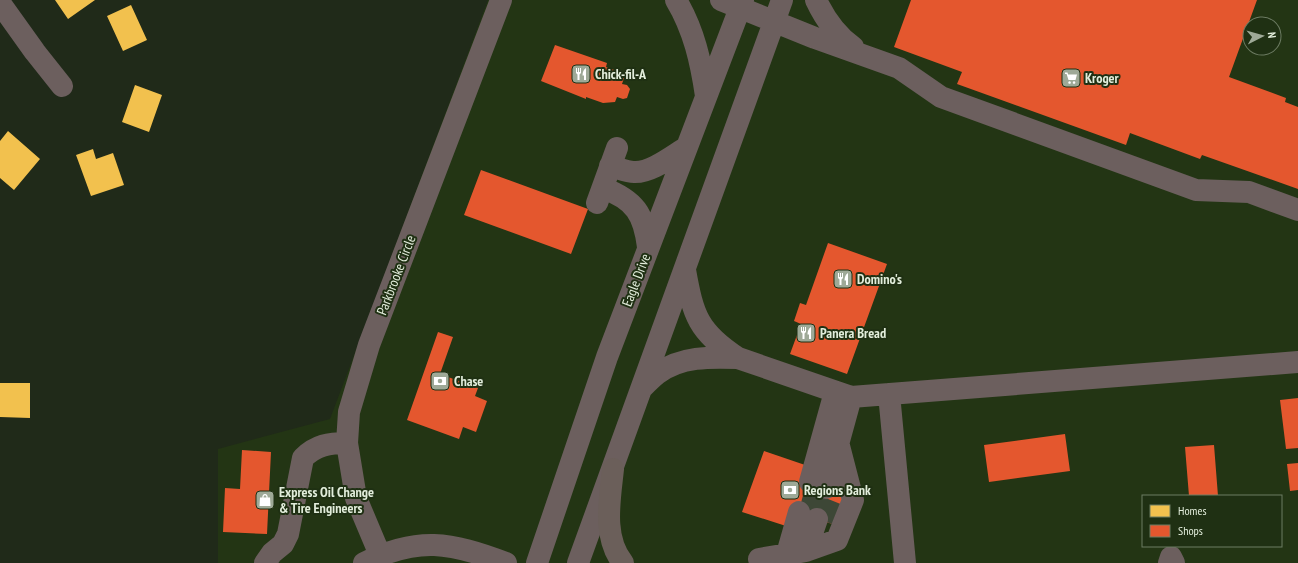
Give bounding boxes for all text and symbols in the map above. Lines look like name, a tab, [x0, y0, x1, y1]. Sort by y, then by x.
north arrow	[1242, 16, 1282, 56]
text: N	[1265, 31, 1279, 39]
restaurant icon: Chick-fil-A	[570, 63, 592, 85]
place label: Chick-fil-A	[595, 65, 647, 83]
supermarket icon: Kroger	[1060, 67, 1082, 89]
place label: Kroger	[1085, 69, 1120, 87]
street label: Parkbrooke Circle	[373, 232, 420, 318]
street label: Eagle Drive	[618, 251, 654, 309]
restaurant icon: Domino's	[832, 268, 854, 290]
place label: Domino's	[857, 270, 902, 288]
restaurant icon: Panera Bread	[795, 322, 817, 344]
place label: Panera Bread	[820, 324, 886, 342]
bank icon: Chase	[429, 370, 451, 392]
place label: Chase	[454, 372, 483, 390]
bank icon: Regions Bank	[779, 479, 801, 501]
place label: Regions Bank	[804, 481, 871, 499]
place label: Express Oil Change & Tire Engineers	[279, 483, 374, 517]
shop icon: Express Oil Change & Tire Engineers	[254, 489, 276, 511]
legend	[1142, 495, 1282, 547]
text: Homes	[1178, 503, 1206, 518]
text: Shops	[1178, 523, 1203, 538]

